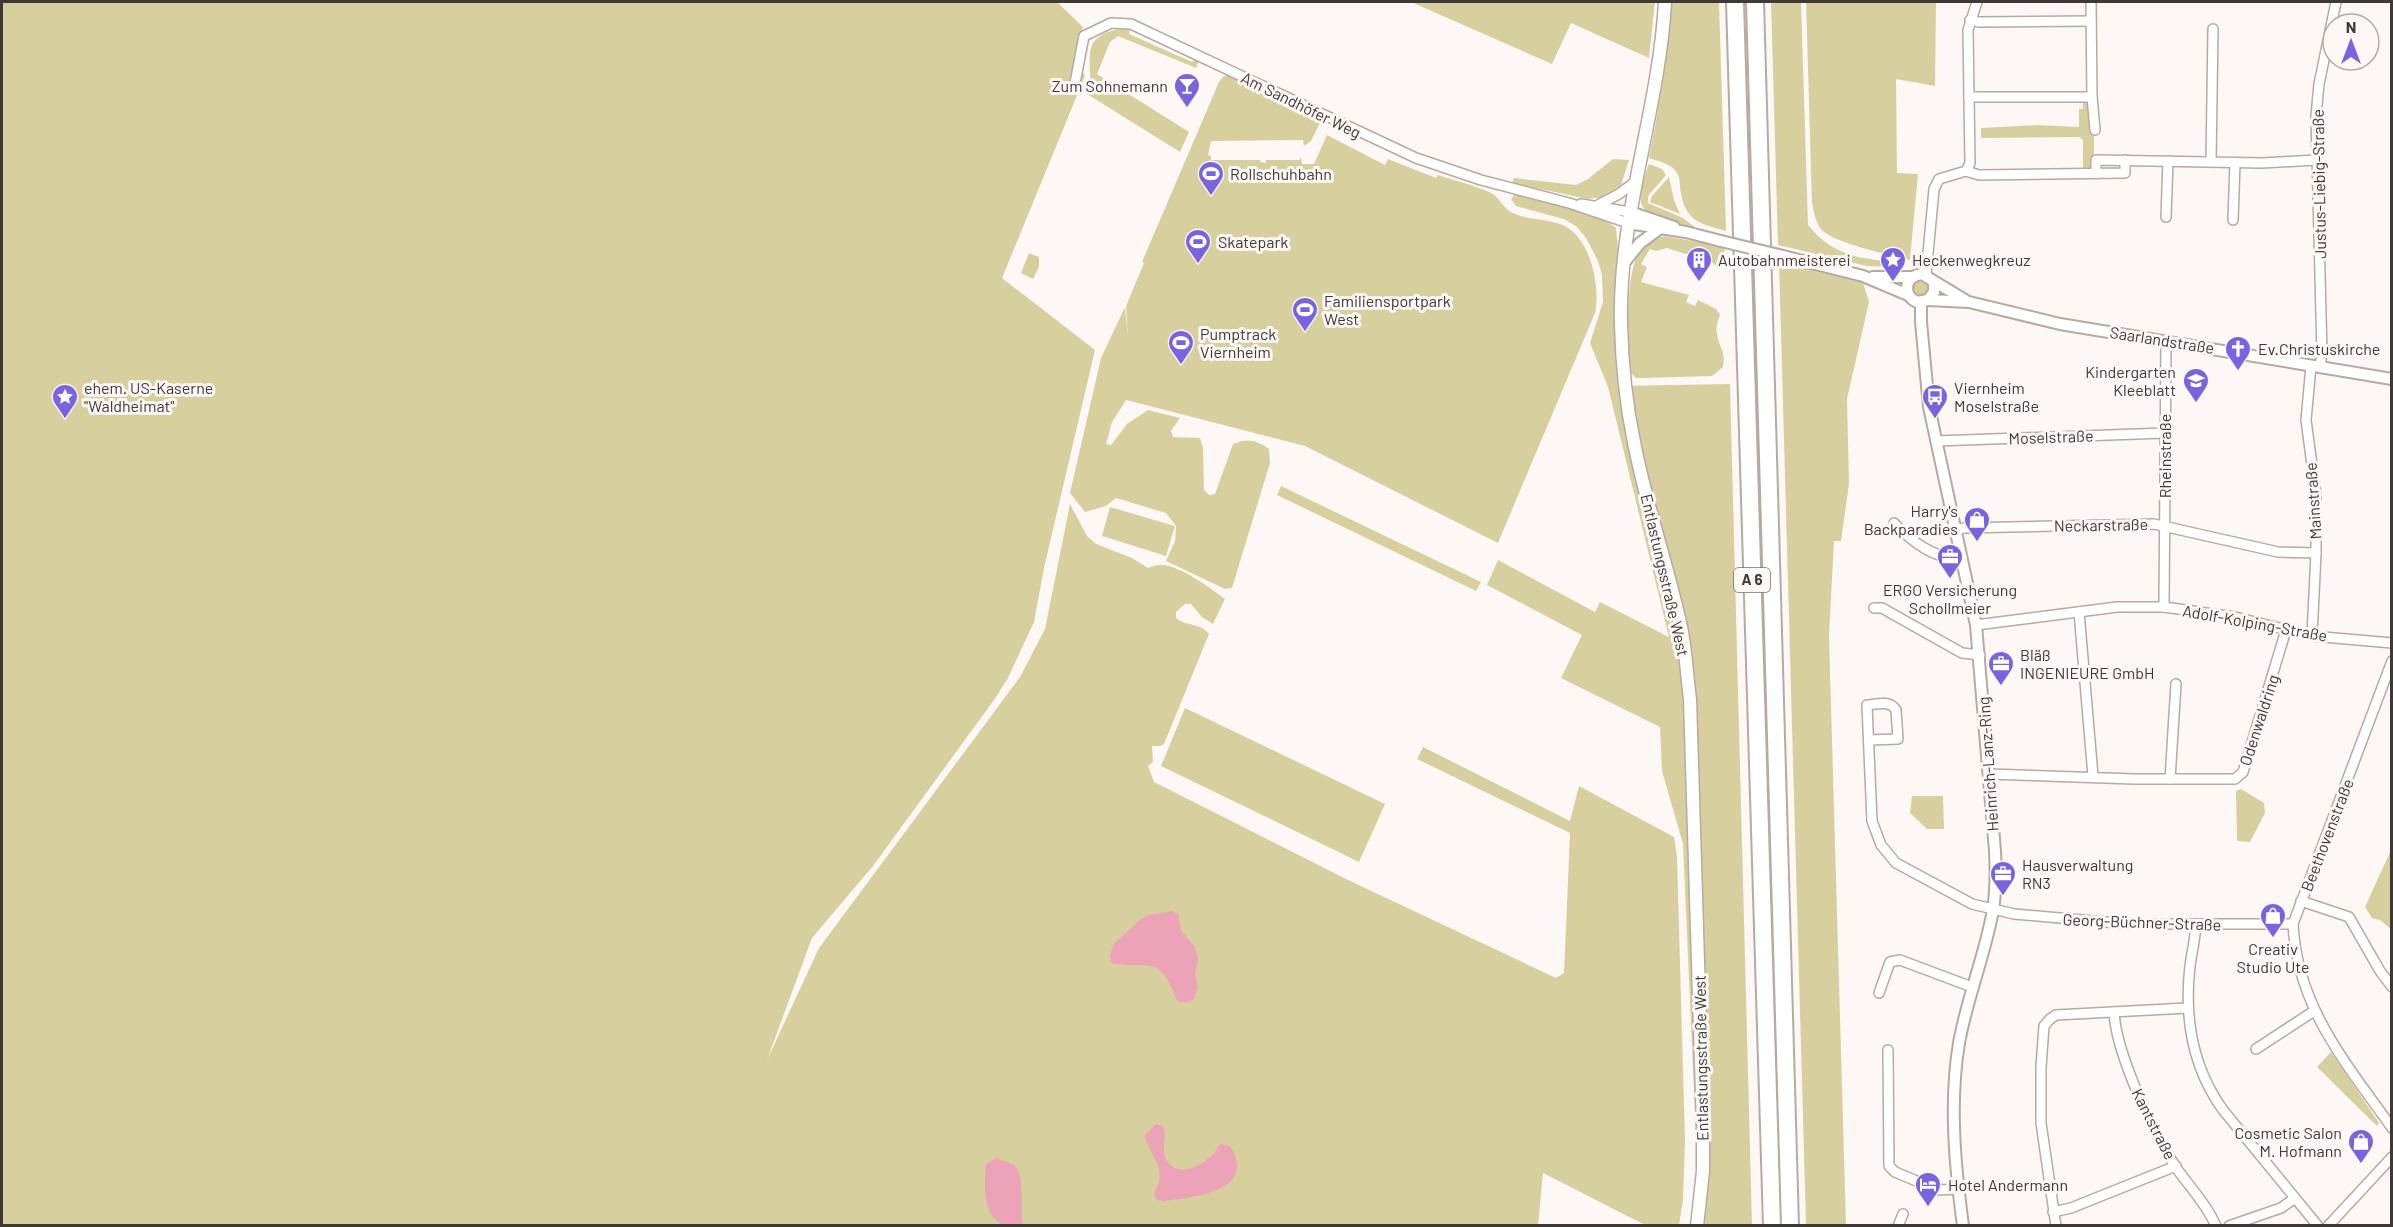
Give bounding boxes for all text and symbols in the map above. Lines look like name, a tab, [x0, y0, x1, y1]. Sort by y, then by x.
north arrow	[2321, 12, 2381, 72]
text: N	[2346, 17, 2356, 36]
street label: Am Sandhöfer Weg	[1238, 67, 1364, 142]
bar icon: Zum Sohnemann	[1172, 71, 1202, 109]
place label: Zum Sohnemann	[1052, 76, 1168, 95]
street label: Justus-Liebig-Straße	[2308, 109, 2329, 259]
sports icon: Rollschuhbahn	[1196, 159, 1226, 197]
place label: Rollschuhbahn	[1230, 164, 1332, 183]
sports icon: Skatepark	[1183, 227, 1213, 265]
place label: Skatepark	[1218, 232, 1288, 251]
building icon: Autobahnmeisterei	[1684, 245, 1714, 283]
place icon: Heckenwegkreuz	[1878, 245, 1908, 283]
place label: Autobahnmeisterei	[1718, 250, 1851, 269]
place label: Heckenwegkreuz	[1912, 250, 2030, 269]
place label: Familiensportpark West	[1324, 291, 1451, 328]
sports icon: Familiensportpark West	[1290, 295, 1320, 333]
street label: Saarlandstraße	[2108, 322, 2216, 357]
place label: Pumptrack Viernheim	[1200, 324, 1276, 361]
sports icon: Pumptrack Viernheim	[1166, 328, 1196, 366]
church icon: Ev.Christuskirche	[2223, 334, 2253, 372]
place label: Ev.Christuskirche	[2258, 339, 2380, 358]
place label: Kindergarten Kleeblatt	[2085, 362, 2176, 399]
school or university icon: Kindergarten Kleeblatt	[2181, 366, 2211, 404]
place label: ehem. US-Kaserne "Waldheimat"	[84, 378, 213, 415]
place label: Viernheim Moselstraße	[1954, 378, 2039, 415]
place icon: ehem. US-Kaserne "Waldheimat"	[50, 382, 80, 420]
bus stop icon: Viernheim Moselstraße	[1920, 382, 1950, 420]
street label: Rheinstraße	[2155, 414, 2174, 498]
street label: Moselstraße	[2008, 426, 2094, 447]
street label: Mainstraße	[2300, 462, 2325, 540]
street label: Entlastungsstraße West	[1638, 492, 1693, 658]
place label: Harry's Backparadies	[1864, 501, 1958, 538]
shop icon: Harry's Backparadies	[1962, 505, 1992, 543]
street label: Neckarstraße	[2054, 514, 2148, 535]
office icon: ERGO Versicherung Schollmeier	[1935, 542, 1965, 580]
road number: A 6	[1734, 568, 1770, 592]
place label: ERGO Versicherung Schollmeier	[1883, 580, 2017, 617]
street label: Adolf-Kolping-Straße	[2181, 600, 2329, 645]
place label: Bläß INGENIEURE GmbH	[2020, 645, 2154, 682]
office icon: Bläß INGENIEURE GmbH	[1986, 649, 2016, 687]
street label: Odenwaldring	[2235, 672, 2282, 768]
street label: Heinrich-Lanz-Ring	[1973, 696, 2002, 832]
street label: Beethovenstraße	[2296, 776, 2357, 894]
place label: Hausverwaltung RN3	[2022, 855, 2133, 892]
office icon: Hausverwaltung RN3	[1988, 859, 2018, 897]
shop icon: Creativ Studio Ute	[2258, 901, 2288, 939]
street label: Georg-Büchner-Straße	[2062, 909, 2222, 934]
place label: Creativ Studio Ute	[2237, 939, 2309, 976]
street label: Entlastungsstraße West	[1690, 975, 1711, 1141]
street label: Kantstraße	[2128, 1085, 2180, 1163]
place label: Cosmetic Salon M. Hofmann	[2234, 1123, 2342, 1160]
shop icon: Cosmetic Salon M. Hofmann	[2346, 1127, 2376, 1165]
hotel icon: Hotel Andermann	[1913, 1170, 1943, 1208]
place label: Hotel Andermann	[1948, 1175, 2068, 1194]

